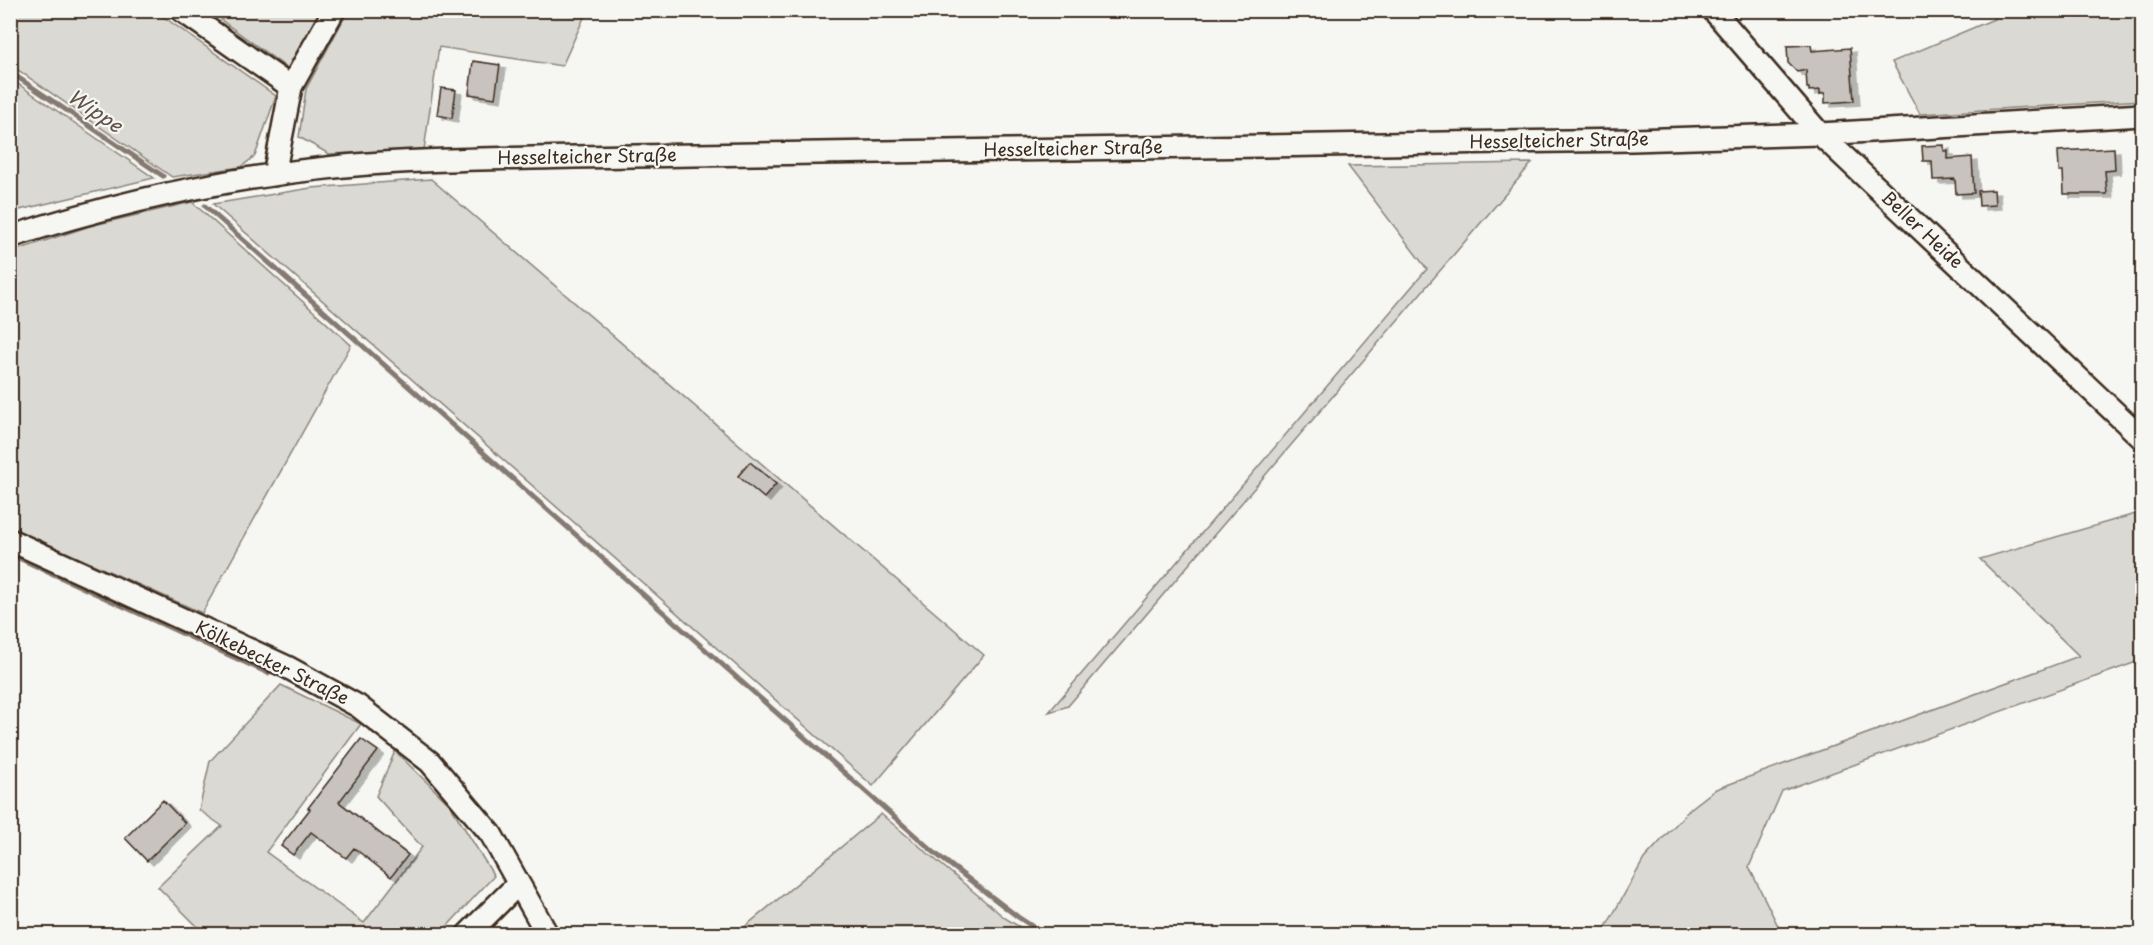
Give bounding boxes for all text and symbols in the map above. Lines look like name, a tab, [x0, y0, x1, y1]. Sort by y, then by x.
water label: Wippe	[62, 81, 130, 140]
street label: Hesselteicher Straße	[1469, 124, 1649, 155]
street label: Hesselteicher Straße	[983, 132, 1163, 163]
street label: Hesselteicher Straße	[497, 140, 677, 171]
street label: Beller Heide	[1876, 184, 1970, 274]
street label: Kölkebecker Straße	[191, 613, 354, 711]

